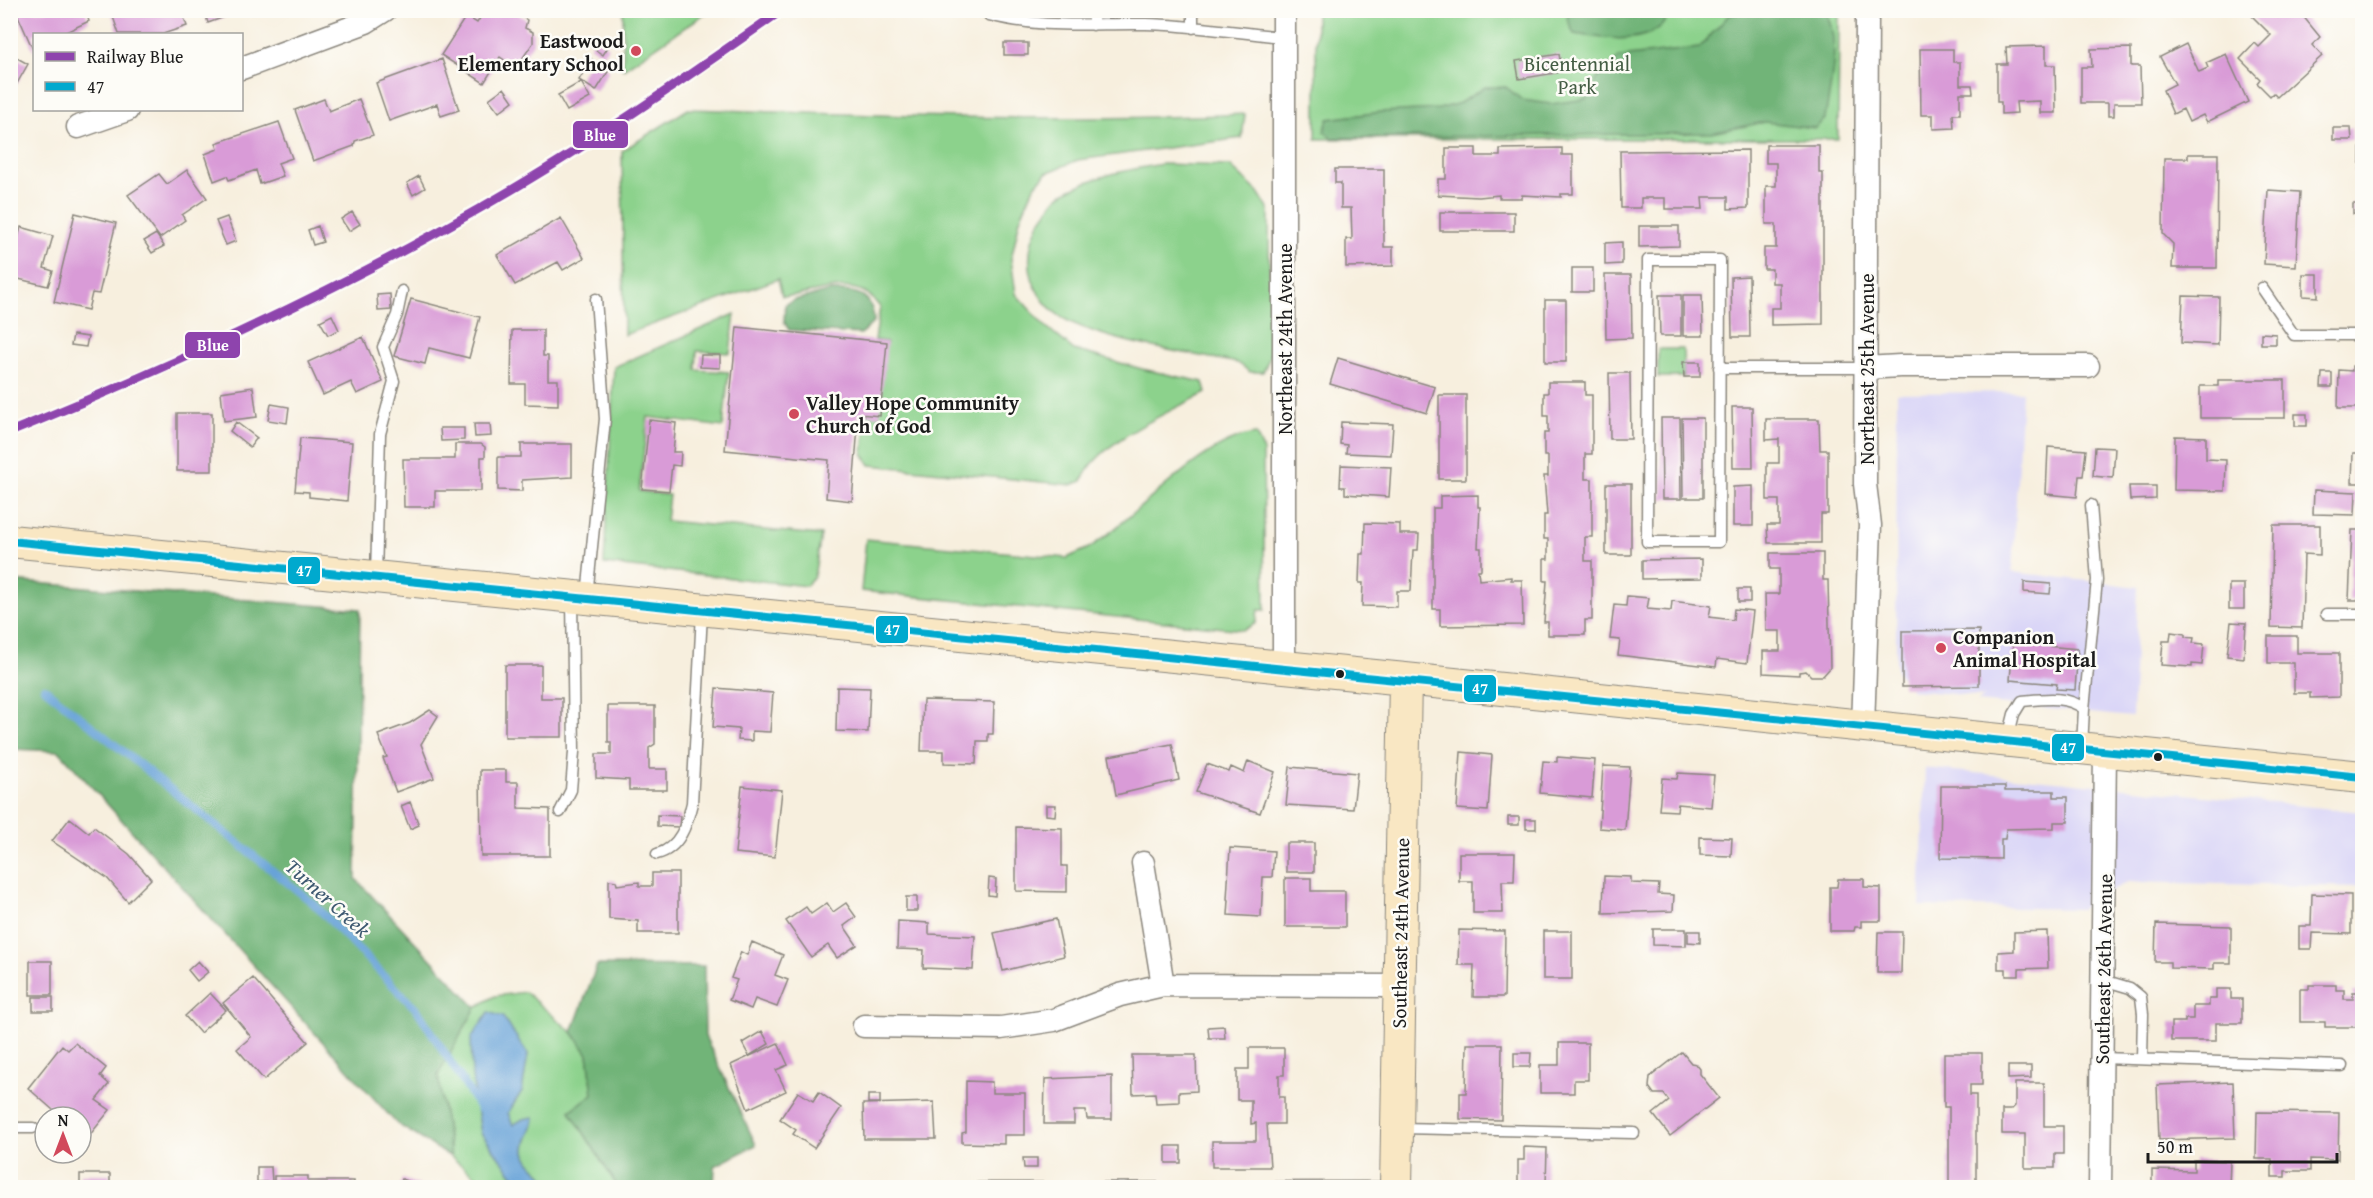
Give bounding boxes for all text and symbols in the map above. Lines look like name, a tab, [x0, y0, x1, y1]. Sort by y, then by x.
place label: Eastwood Elementary School	[458, 26, 625, 78]
legend	[33, 33, 243, 111]
text: Railway Blue	[87, 43, 183, 70]
marker: Eastwood Elementary School	[629, 44, 643, 58]
park label: Bicentennial Park	[1524, 49, 1630, 101]
text: 47	[87, 73, 104, 100]
line badge: Blue	[572, 120, 629, 149]
text: Blue	[584, 123, 616, 147]
street label: Northeast 24th Avenue	[1270, 243, 1299, 435]
street label: Northeast 25th Avenue	[1852, 273, 1881, 465]
line badge: Blue	[184, 331, 241, 359]
text: Blue	[197, 333, 229, 357]
place label: Valley Hope Community Church of God	[806, 388, 1020, 440]
marker: Valley Hope Community Church of God	[787, 407, 801, 421]
line badge: 47	[287, 556, 321, 585]
text: 47	[296, 558, 312, 582]
line badge: 47	[875, 615, 909, 644]
text: 47	[884, 617, 900, 641]
place label: Companion Animal Hospital	[1953, 622, 2097, 674]
marker: Companion Animal Hospital	[1934, 641, 1948, 655]
unlabelled marker	[1334, 668, 1346, 680]
line badge: 47	[1463, 674, 1497, 703]
text: 47	[1472, 676, 1488, 700]
line badge: 47	[2051, 733, 2085, 762]
text: 47	[2060, 735, 2076, 759]
unlabelled marker	[2152, 751, 2164, 763]
street label: Southeast 24th Avenue	[1384, 837, 1416, 1029]
water label: Turner Creek	[279, 851, 378, 945]
street label: Southeast 26th Avenue	[2087, 873, 2119, 1065]
north arrow	[33, 1105, 93, 1165]
text: N	[58, 1108, 69, 1132]
scale bar	[2148, 1126, 2337, 1164]
text: 50 m	[2157, 1133, 2193, 1160]

